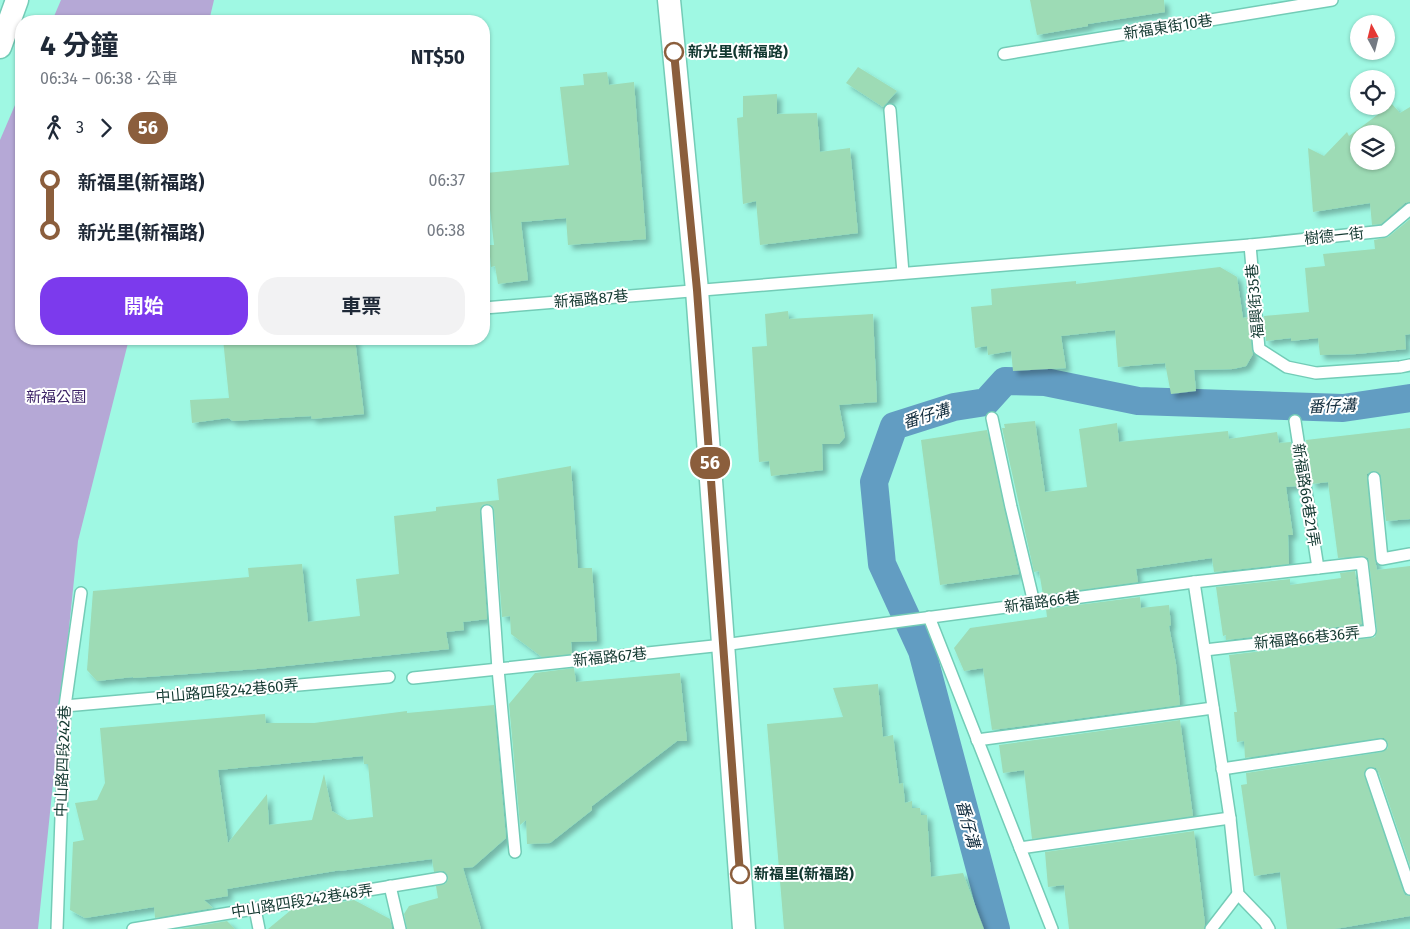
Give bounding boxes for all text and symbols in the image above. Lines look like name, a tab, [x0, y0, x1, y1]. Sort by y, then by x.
street label: 新福東街10巷	[1122, 11, 1214, 43]
north arrow	[1350, 15, 1395, 60]
map controls	[1350, 15, 1395, 170]
text: 4 分鐘	[40, 29, 118, 62]
marker: 新光里(新福路)	[664, 42, 684, 62]
place label: 新光里(新福路)	[688, 43, 788, 61]
text: NT$50	[411, 46, 465, 69]
text: 06:34 – 06:38 · 公車	[40, 69, 177, 88]
button: locate	[1350, 70, 1395, 115]
icon: walk	[40, 114, 68, 142]
icon: forward	[92, 114, 120, 142]
text: 56	[138, 117, 158, 139]
text: 3	[76, 118, 84, 137]
button: layers	[1350, 125, 1395, 170]
text: 新福里(新福路)	[78, 171, 204, 194]
text: 06:37	[429, 171, 465, 190]
text: 新光里(新福路)	[78, 221, 204, 244]
text: 06:38	[427, 221, 465, 240]
street label: 樹德一街	[1303, 224, 1365, 248]
street label: 福興街35巷	[1243, 263, 1267, 339]
button: 開始	[40, 277, 248, 335]
button: 車票	[258, 277, 465, 335]
street label: 新福路87巷	[553, 287, 629, 311]
park label: 新福公園	[26, 388, 86, 406]
water label: 番仔溝	[1308, 396, 1358, 416]
water label: 番仔溝	[900, 399, 954, 432]
street label: 新福路66巷21弄	[1289, 442, 1323, 548]
line badge: 56	[688, 447, 732, 479]
text: 56	[700, 452, 720, 474]
street label: 新福路66巷	[1003, 588, 1081, 616]
street label: 新福路66巷36弄	[1253, 623, 1361, 653]
street label: 新福路67巷	[572, 644, 648, 670]
street label: 中山路四段242巷60弄	[155, 676, 299, 706]
street label: 中山路四段242巷	[52, 705, 74, 817]
water label: 番仔溝	[953, 798, 984, 852]
marker: 新福里(新福路)	[730, 864, 750, 884]
place label: 新福里(新福路)	[754, 865, 854, 883]
street label: 中山路四段242巷48弄	[230, 881, 374, 921]

